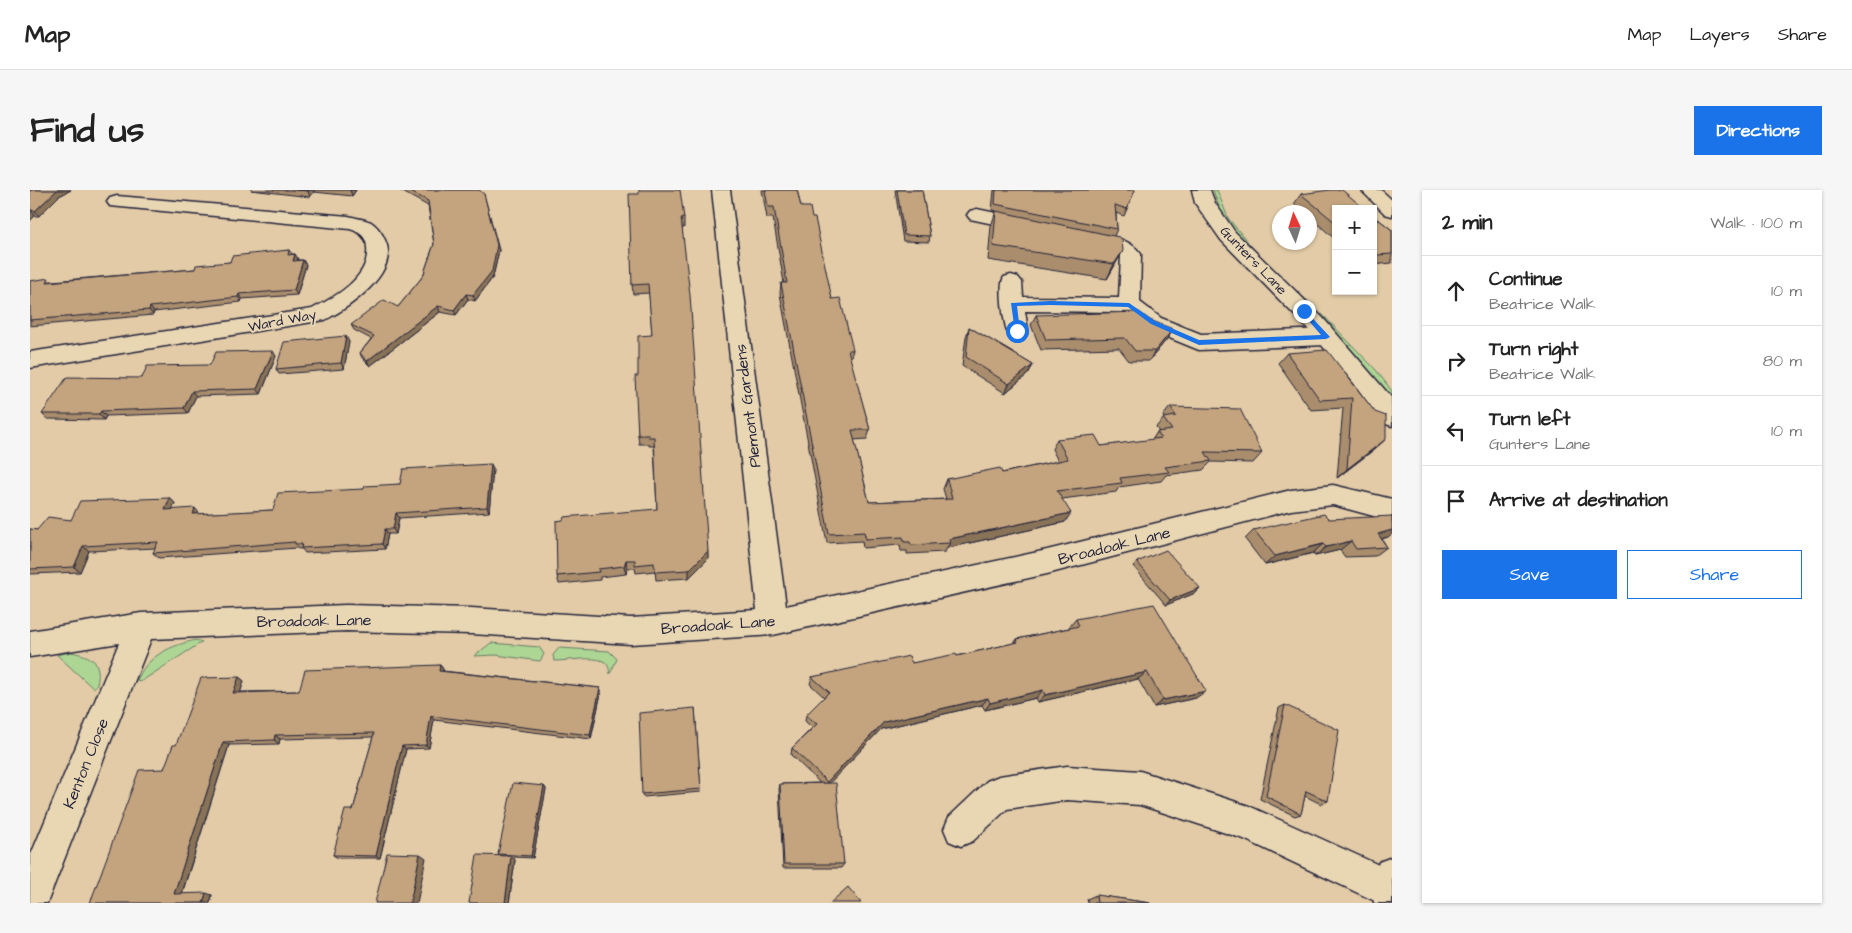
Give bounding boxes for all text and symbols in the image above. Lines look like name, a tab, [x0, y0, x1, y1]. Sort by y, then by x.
text: Map	[25, 18, 70, 52]
text: Map	[1627, 22, 1661, 47]
text: Layers	[1689, 22, 1750, 47]
text: Share	[1778, 22, 1827, 47]
text: Find us	[30, 106, 144, 155]
button: Directions	[1694, 106, 1822, 155]
north arrow	[1272, 205, 1317, 250]
map controls	[1332, 205, 1377, 295]
button: +	[1332, 205, 1377, 250]
text: 2 min	[1442, 208, 1492, 237]
text: Walk · 100 m	[1710, 212, 1802, 234]
street label: Gunters Lane	[1215, 222, 1292, 300]
button: −	[1332, 250, 1377, 295]
text: Continue	[1489, 266, 1563, 293]
icon: ahead	[1442, 277, 1470, 305]
text: 10 m	[1771, 280, 1802, 302]
text: Beatrice Walk	[1489, 293, 1596, 315]
route end	[1293, 300, 1316, 323]
street label: Ward Way	[247, 305, 318, 337]
route start	[1006, 320, 1029, 343]
text: Turn right	[1489, 336, 1578, 363]
street label: Plemont Gardens	[729, 343, 767, 469]
icon: right	[1442, 347, 1470, 375]
text: 80 m	[1763, 350, 1802, 372]
text: Beatrice Walk	[1489, 363, 1596, 385]
text: Turn left	[1489, 406, 1570, 433]
icon: left	[1442, 417, 1470, 445]
text: 10 m	[1771, 420, 1802, 442]
text: Gunters Lane	[1489, 433, 1590, 455]
icon: arrive	[1442, 487, 1470, 515]
text: Arrive at destination	[1489, 487, 1668, 514]
street label: Broadoak Lane	[1056, 521, 1173, 571]
button: Save	[1442, 550, 1617, 599]
button: Share	[1627, 550, 1802, 599]
street label: Broadoak Lane	[256, 609, 372, 633]
street label: Broadoak Lane	[660, 610, 776, 640]
street label: Kenton Close	[58, 715, 114, 812]

